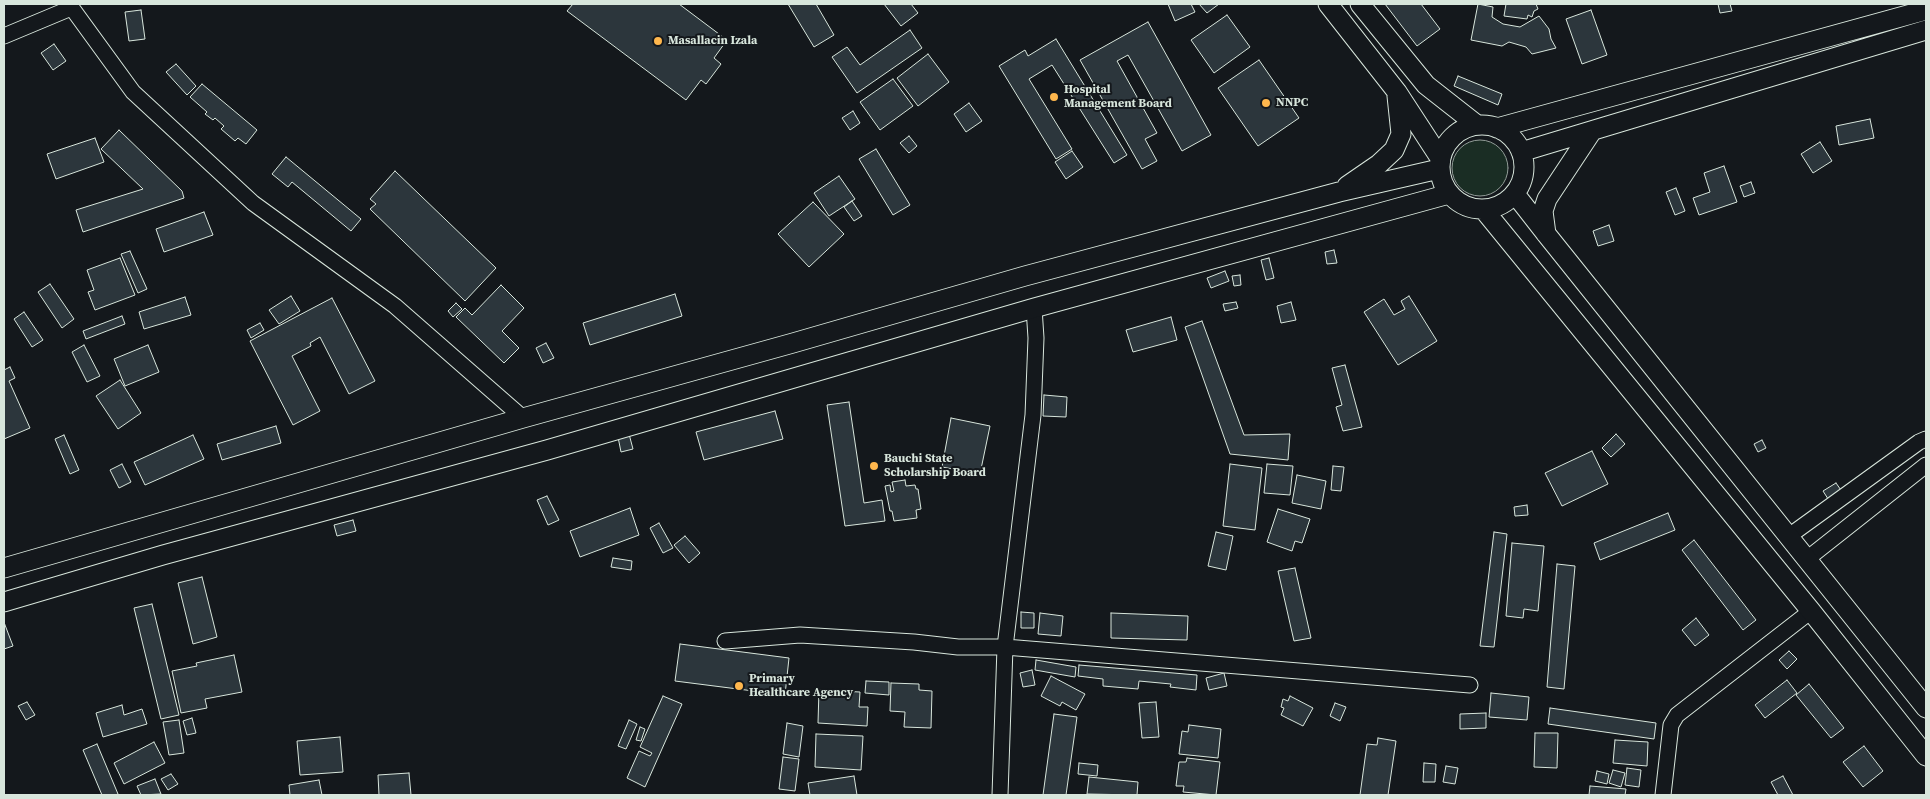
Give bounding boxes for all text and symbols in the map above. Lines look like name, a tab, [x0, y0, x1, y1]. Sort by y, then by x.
place label: Masallacin Izala	[668, 34, 757, 48]
marker: Masallacin Izala	[652, 35, 664, 47]
place label: Hospital Management Board	[1064, 83, 1172, 111]
marker: Hospital Management Board	[1048, 91, 1060, 103]
place label: NNPC	[1276, 96, 1308, 110]
marker: NNPC	[1260, 97, 1272, 109]
place label: Bauchi State Scholarship Board	[884, 452, 986, 480]
marker: Bauchi State Scholarship Board	[868, 460, 880, 472]
place label: Primary Healthcare Agency	[749, 672, 853, 700]
marker: Primary Healthcare Agency	[733, 680, 745, 692]

